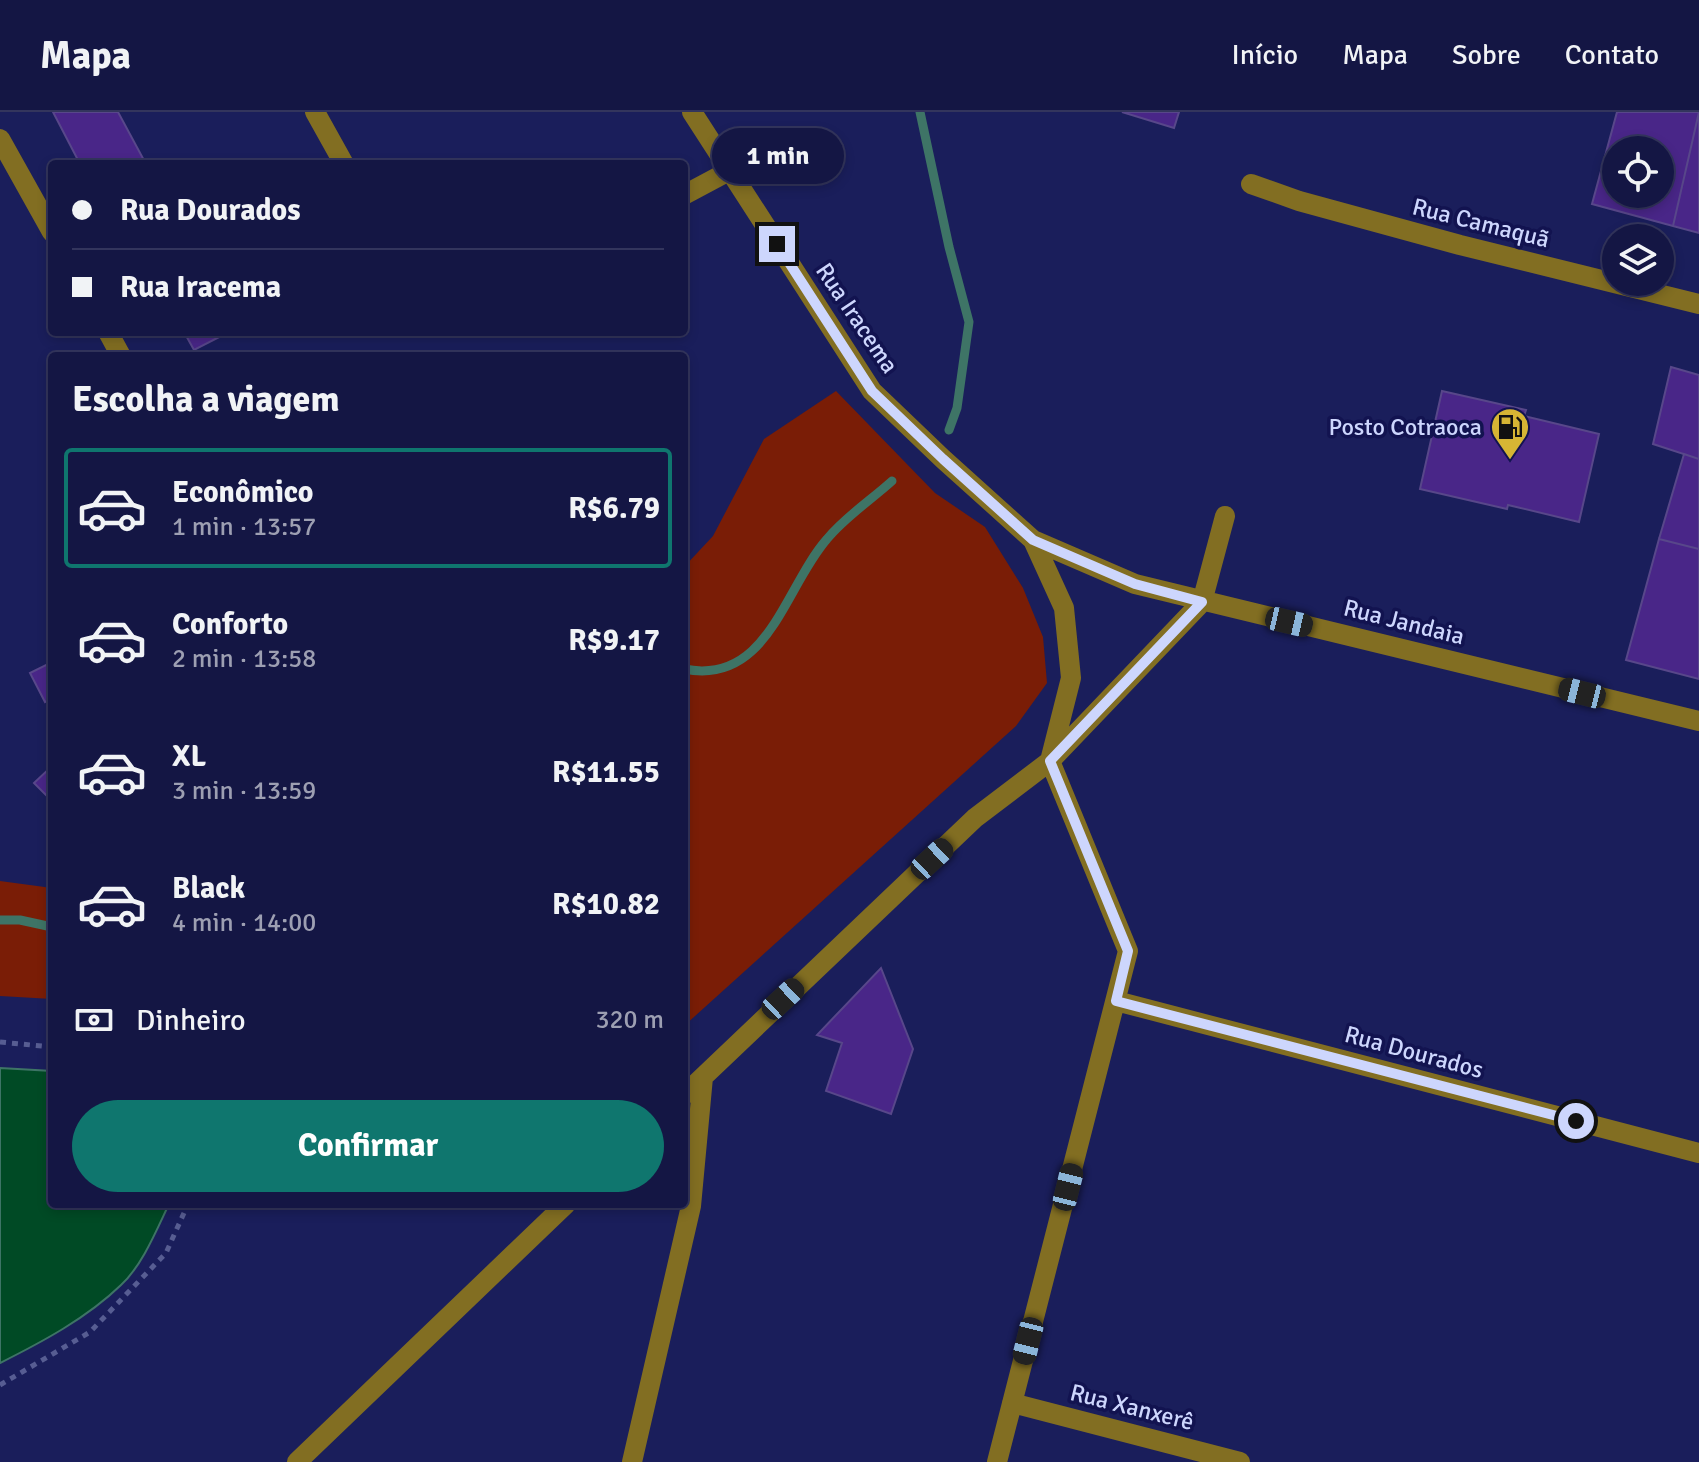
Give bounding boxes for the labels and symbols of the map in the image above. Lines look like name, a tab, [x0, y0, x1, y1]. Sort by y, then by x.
callout: 1 min	[711, 128, 843, 184]
street label: Rua Camaquã	[1409, 191, 1553, 255]
route end	[759, 226, 795, 262]
street label: Rua Iracema	[809, 257, 905, 379]
fuel station icon: Posto Cotraoca	[1489, 406, 1531, 461]
place label: Posto Cotraoca	[1328, 412, 1482, 442]
street label: Rua Jandaia	[1340, 593, 1468, 651]
car	[1263, 605, 1315, 639]
car	[1556, 676, 1608, 710]
car	[906, 834, 958, 884]
car	[757, 974, 809, 1024]
street label: Rua Dourados	[1342, 1019, 1486, 1085]
route start	[1558, 1103, 1594, 1139]
car	[1051, 1161, 1085, 1213]
car	[1011, 1315, 1045, 1367]
street label: Rua Xanxerê	[1067, 1377, 1197, 1437]

